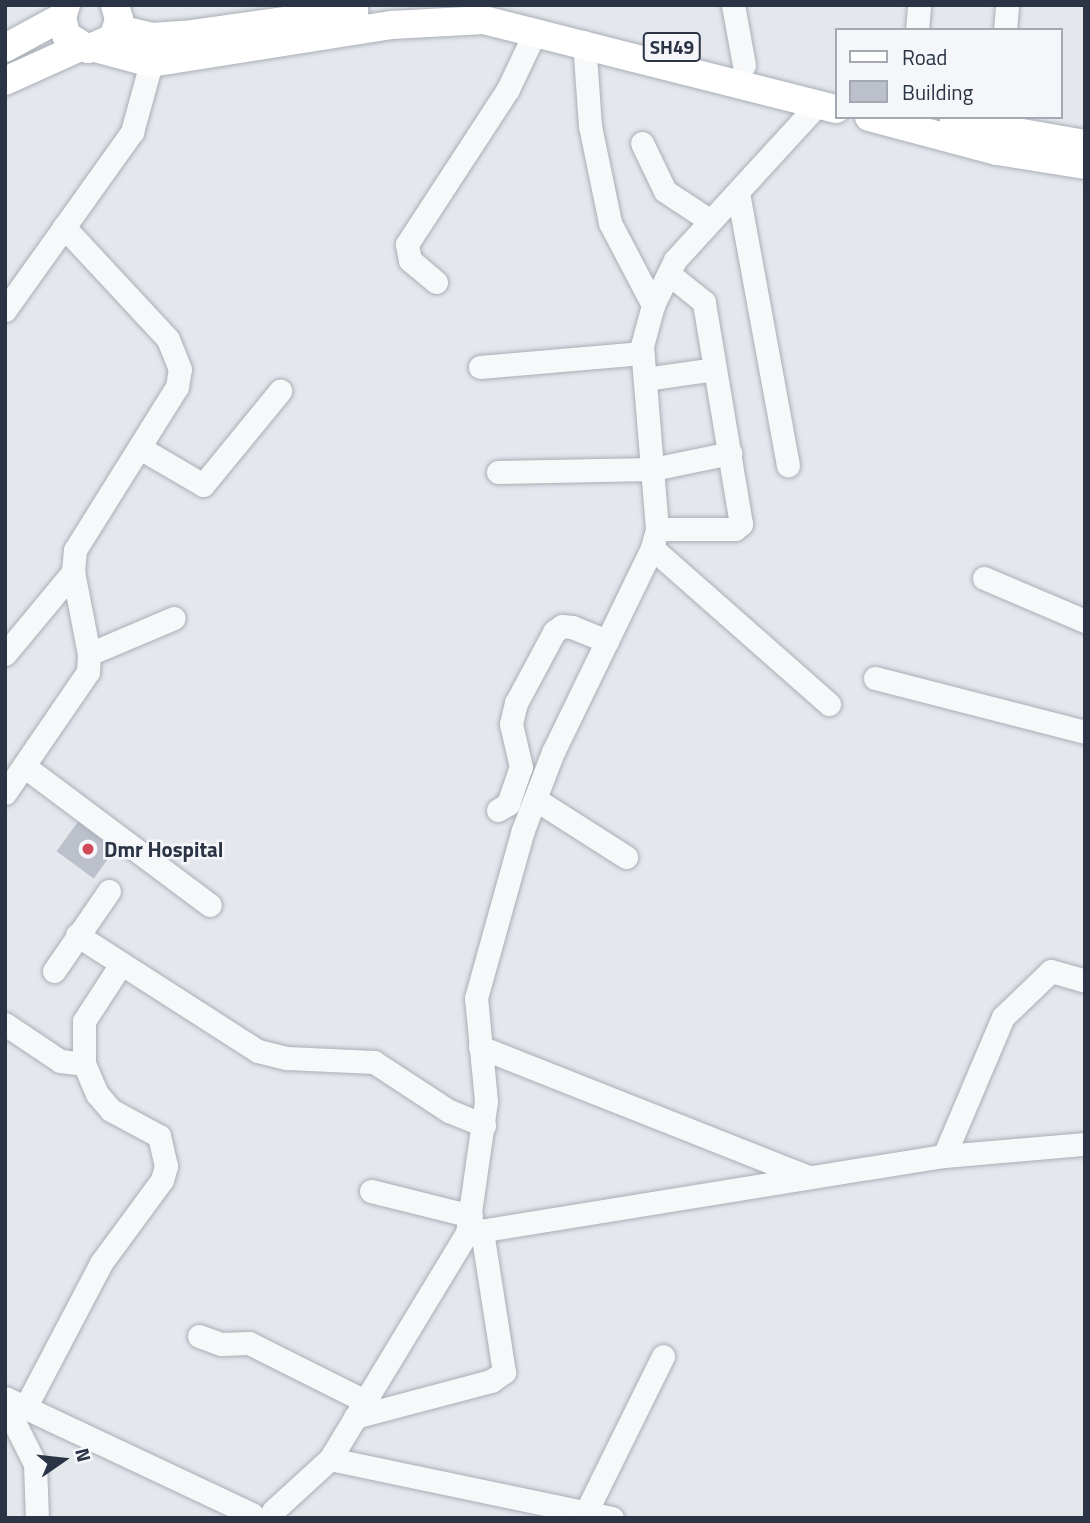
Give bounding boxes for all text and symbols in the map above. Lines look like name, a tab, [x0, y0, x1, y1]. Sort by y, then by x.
legend	[834, 28, 1062, 119]
road number: SH49	[642, 32, 702, 62]
text: Road	[902, 41, 947, 73]
text: Building	[902, 76, 973, 108]
place label: Dmr Hospital	[104, 836, 224, 862]
marker: Dmr Hospital	[78, 839, 98, 859]
north arrow	[28, 1425, 98, 1495]
text: N	[68, 1445, 100, 1465]

